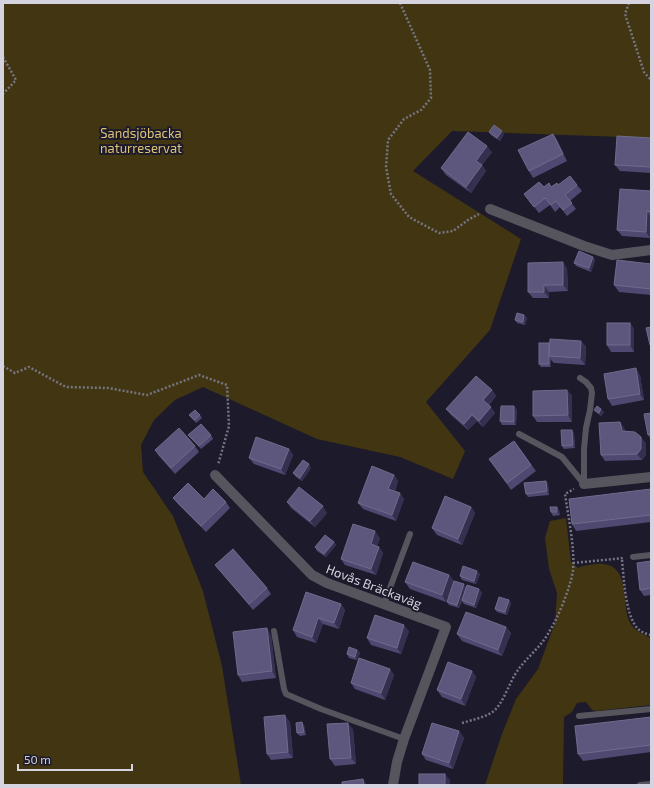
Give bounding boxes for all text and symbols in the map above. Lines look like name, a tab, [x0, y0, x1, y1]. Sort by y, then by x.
park label: Sandsjöbacka naturreservat	[100, 125, 182, 156]
street label: Hovås Bräckaväg	[324, 560, 424, 612]
scale bar	[18, 746, 132, 772]
text: 50 m	[24, 752, 51, 766]

